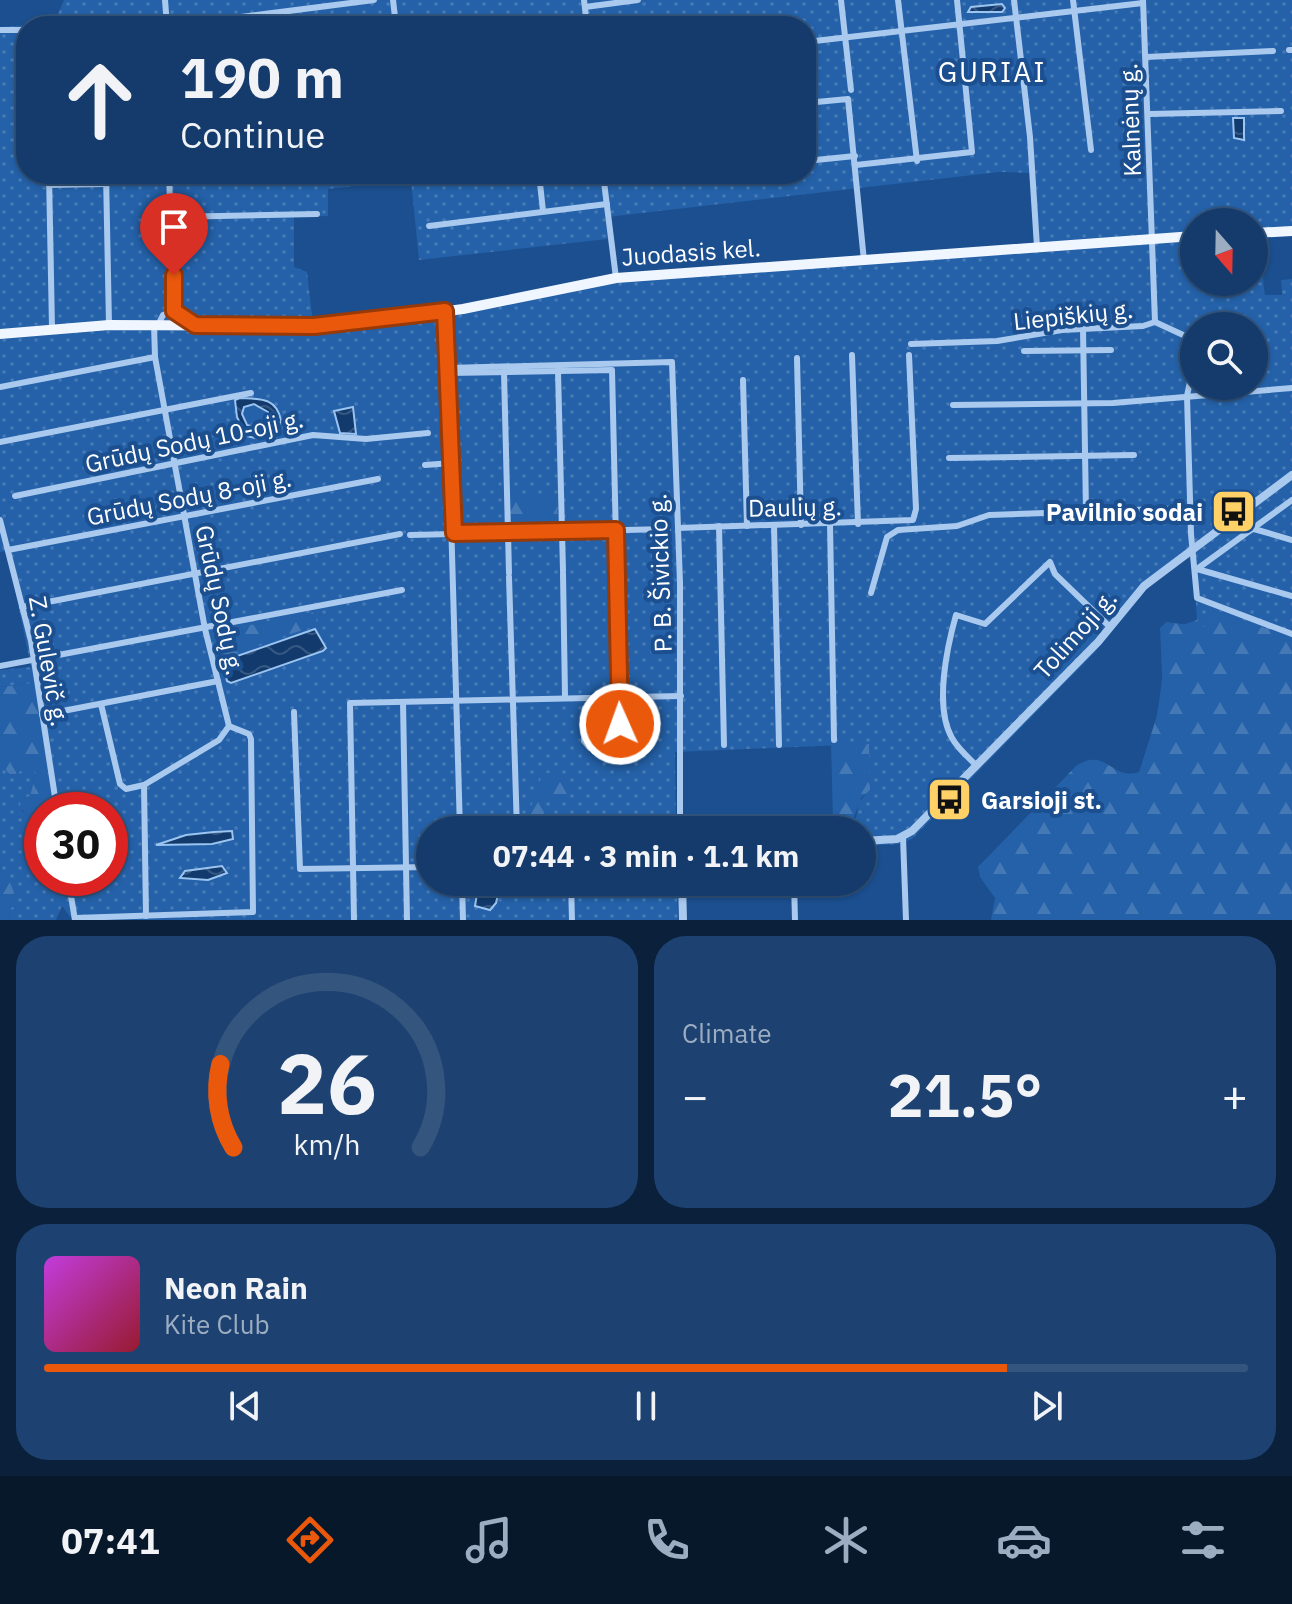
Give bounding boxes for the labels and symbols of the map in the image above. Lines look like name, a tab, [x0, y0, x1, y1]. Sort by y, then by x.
district label: GURIAI	[938, 53, 1046, 90]
street label: Kalnėnų g.	[1112, 63, 1148, 177]
pin	[140, 193, 208, 275]
north arrow	[1180, 208, 1268, 296]
street label: Juodasis kel.	[620, 231, 762, 273]
street label: Liepiškių g.	[1012, 293, 1134, 337]
street label: Grūdų Sodų 10-oji g.	[82, 402, 306, 480]
street label: Grūdų Sodų 8-oji g.	[84, 461, 294, 533]
bus stop icon: Pavilnio sodai	[1210, 488, 1258, 536]
street label: Daulių g.	[748, 490, 842, 524]
street label: P. B. Šivickio g.	[641, 493, 679, 653]
place label: Pavilnio sodai	[1046, 496, 1203, 528]
street label: Grūdų Sodų g.	[189, 522, 251, 678]
street label: Tolimoji g.	[1026, 583, 1124, 685]
street label: Z. Gulevič g.	[22, 593, 76, 729]
position arrow	[578, 682, 662, 766]
bus stop icon: Garsioji st.	[926, 776, 974, 824]
place label: Garsioji st.	[981, 784, 1102, 816]
speed limit sign: 30	[24, 792, 128, 896]

